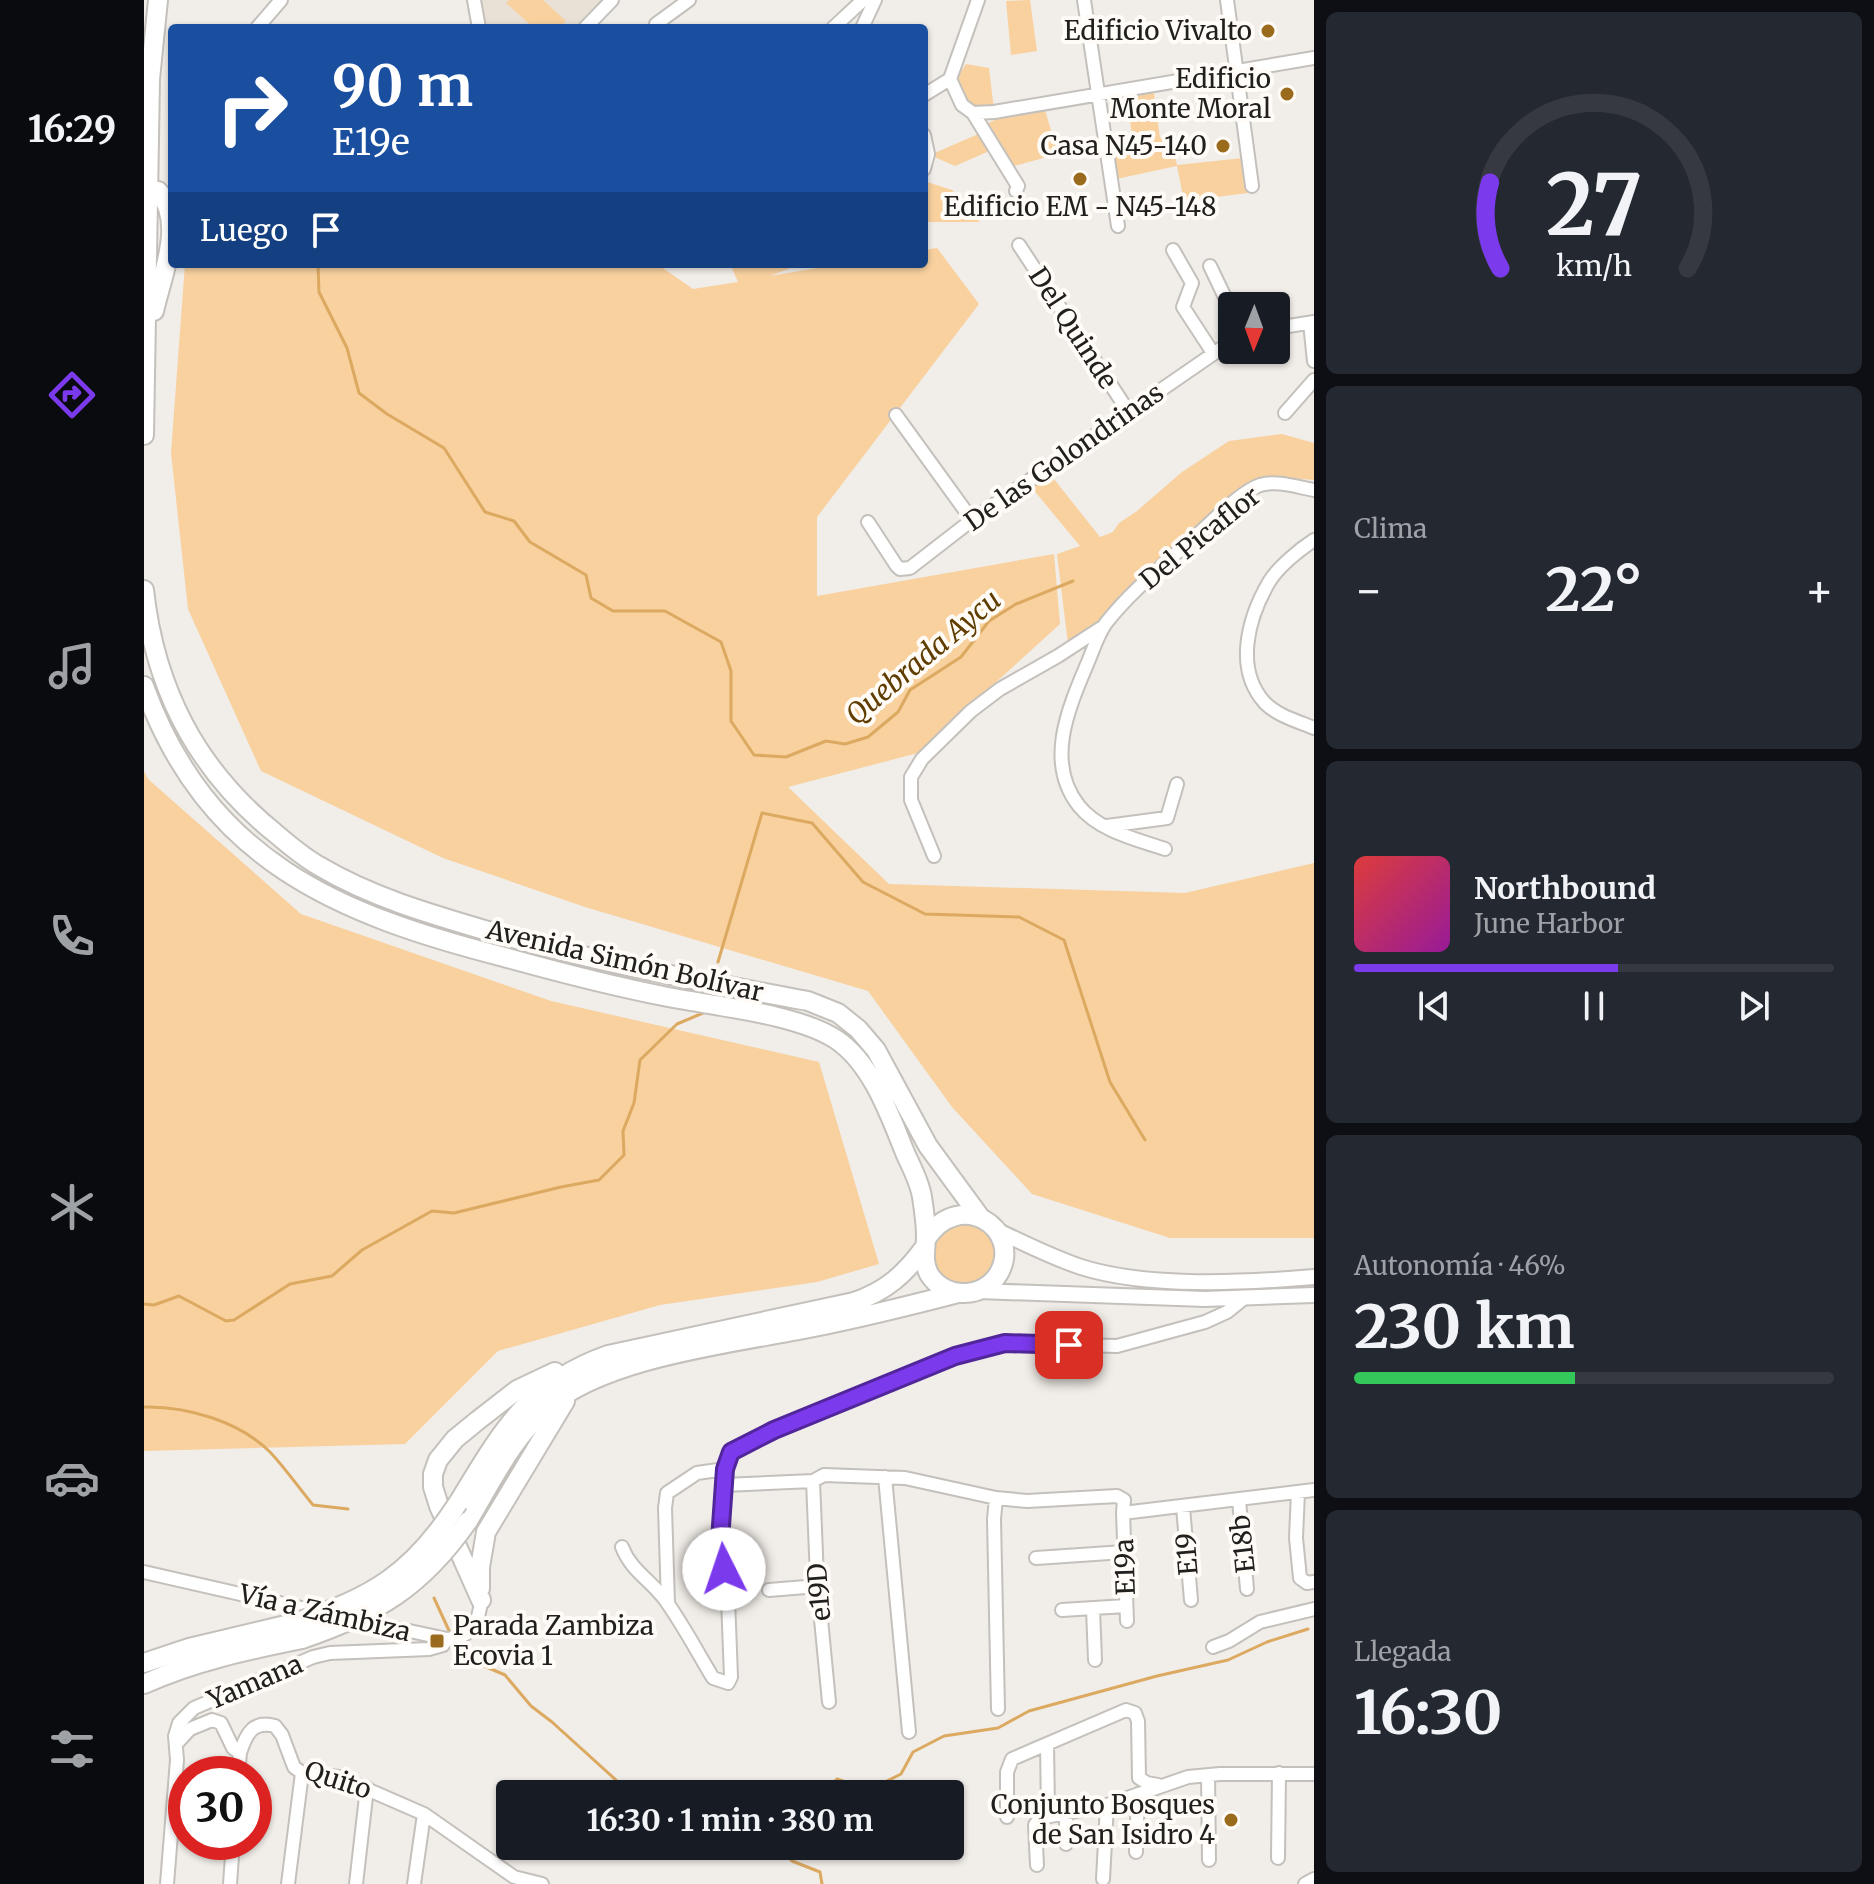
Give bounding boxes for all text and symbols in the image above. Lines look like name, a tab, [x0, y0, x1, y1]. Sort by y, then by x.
place label: Edificio Vivalto	[1064, 14, 1252, 47]
marker: Edificio Vivalto	[1259, 22, 1277, 40]
text: 90 m	[332, 51, 473, 121]
icon: right	[200, 56, 304, 160]
place label: Edificio Monte Moral	[1110, 62, 1271, 125]
marker: Edificio Monte Moral	[1278, 85, 1296, 103]
text: 16:29	[28, 107, 116, 152]
text: E19e	[332, 120, 410, 165]
place label: Casa N45-140	[1040, 129, 1207, 162]
marker: Casa N45-140	[1214, 137, 1232, 155]
text: 27	[1546, 153, 1642, 258]
marker: Edificio EM - N45-148	[1071, 170, 1089, 188]
place label: Edificio EM - N45-148	[943, 190, 1217, 223]
icon: arrive	[304, 208, 348, 252]
text: Luego	[200, 211, 288, 249]
text: km/h	[1556, 248, 1632, 284]
street label: Del Quinde	[1022, 261, 1125, 395]
north arrow	[1218, 292, 1290, 364]
map controls	[1218, 292, 1290, 364]
icon: directions	[44, 367, 100, 423]
street label: De las Golondrinas	[958, 376, 1170, 538]
street label: Del Picaflor	[1133, 479, 1267, 596]
text: Clima	[1354, 512, 1427, 545]
text: 22°	[1545, 552, 1643, 627]
text: −	[1354, 563, 1383, 618]
text: +	[1805, 563, 1834, 618]
water label: Quebrada Aycu	[838, 582, 1008, 732]
icon: music	[44, 638, 100, 694]
text: Northbound	[1474, 869, 1656, 907]
text: June Harbor	[1474, 907, 1625, 940]
icon: phone	[44, 908, 100, 964]
street label: Avenida Simón Bolívar	[482, 912, 767, 1009]
icon: previous	[1412, 984, 1456, 1028]
icon: pause	[1572, 984, 1616, 1028]
icon: next	[1732, 984, 1776, 1028]
icon: climate	[44, 1179, 100, 1235]
text: Autonomía · 46%	[1354, 1249, 1566, 1282]
text: 230 km	[1354, 1289, 1575, 1364]
pin	[1035, 1311, 1103, 1379]
icon: arrive	[1047, 1323, 1091, 1367]
icon: car	[44, 1450, 100, 1506]
street label: E18b	[1223, 1513, 1262, 1575]
position arrow	[682, 1527, 766, 1611]
street label: E19	[1168, 1531, 1205, 1577]
street label: E19a	[1107, 1538, 1142, 1596]
street label: e19D	[800, 1562, 837, 1622]
street label: Vía a Zámbiza	[235, 1577, 414, 1648]
place label: Parada Zambiza Ecovia 1	[453, 1609, 654, 1672]
marker: Parada Zambiza Ecovia 1	[428, 1632, 446, 1650]
text: Llegada	[1354, 1635, 1451, 1668]
street label: Yamana	[201, 1647, 307, 1717]
text: 16:30	[1354, 1675, 1502, 1750]
icon: filters	[44, 1721, 100, 1777]
street label: Quito	[301, 1753, 376, 1806]
speed limit sign: 30	[168, 1756, 272, 1860]
place label: Conjunto Bosques de San Isidro 4	[991, 1788, 1215, 1851]
text: 16:30 · 1 min · 380 m	[587, 1801, 873, 1839]
marker: Conjunto Bosques de San Isidro 4	[1222, 1811, 1240, 1829]

